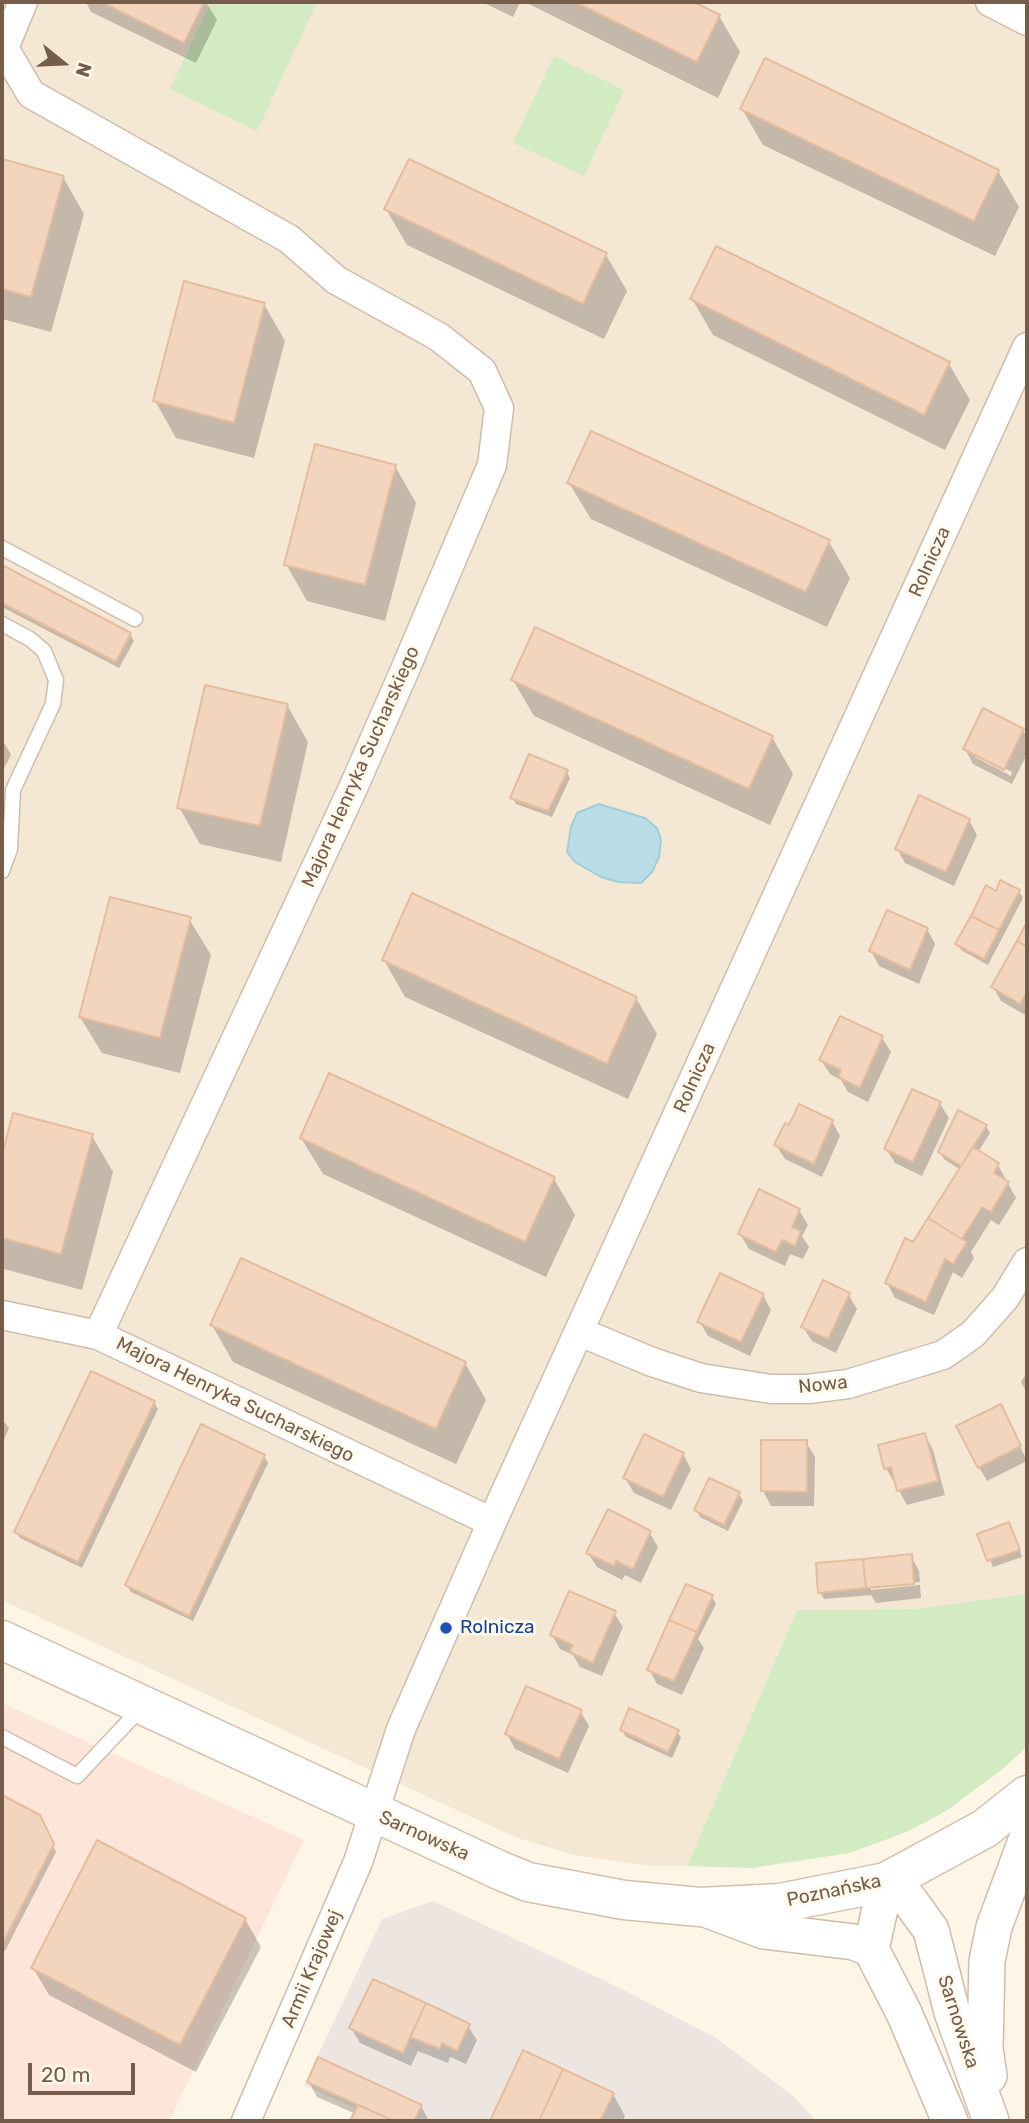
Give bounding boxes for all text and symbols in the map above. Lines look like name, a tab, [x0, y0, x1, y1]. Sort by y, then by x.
north arrow	[28, 28, 98, 98]
text: N	[70, 60, 96, 80]
street label: Rolnicza	[904, 523, 956, 601]
street label: Majora Henryka Sucharskiego	[297, 643, 425, 891]
street label: Rolnicza	[669, 1039, 721, 1117]
street label: Majora Henryka Sucharskiego	[112, 1332, 358, 1468]
street label: Nowa	[797, 1371, 849, 1399]
place label: Rolnicza	[460, 1617, 535, 1639]
marker: Rolnicza	[438, 1620, 454, 1636]
street label: Sarnowska	[375, 1806, 473, 1866]
street label: Poznańska	[785, 1870, 883, 1912]
street label: Armii Krajowej	[277, 1907, 347, 2031]
street label: Sarnowska	[932, 1973, 984, 2071]
scale bar	[32, 2050, 138, 2094]
text: 20 m	[41, 2062, 90, 2087]

